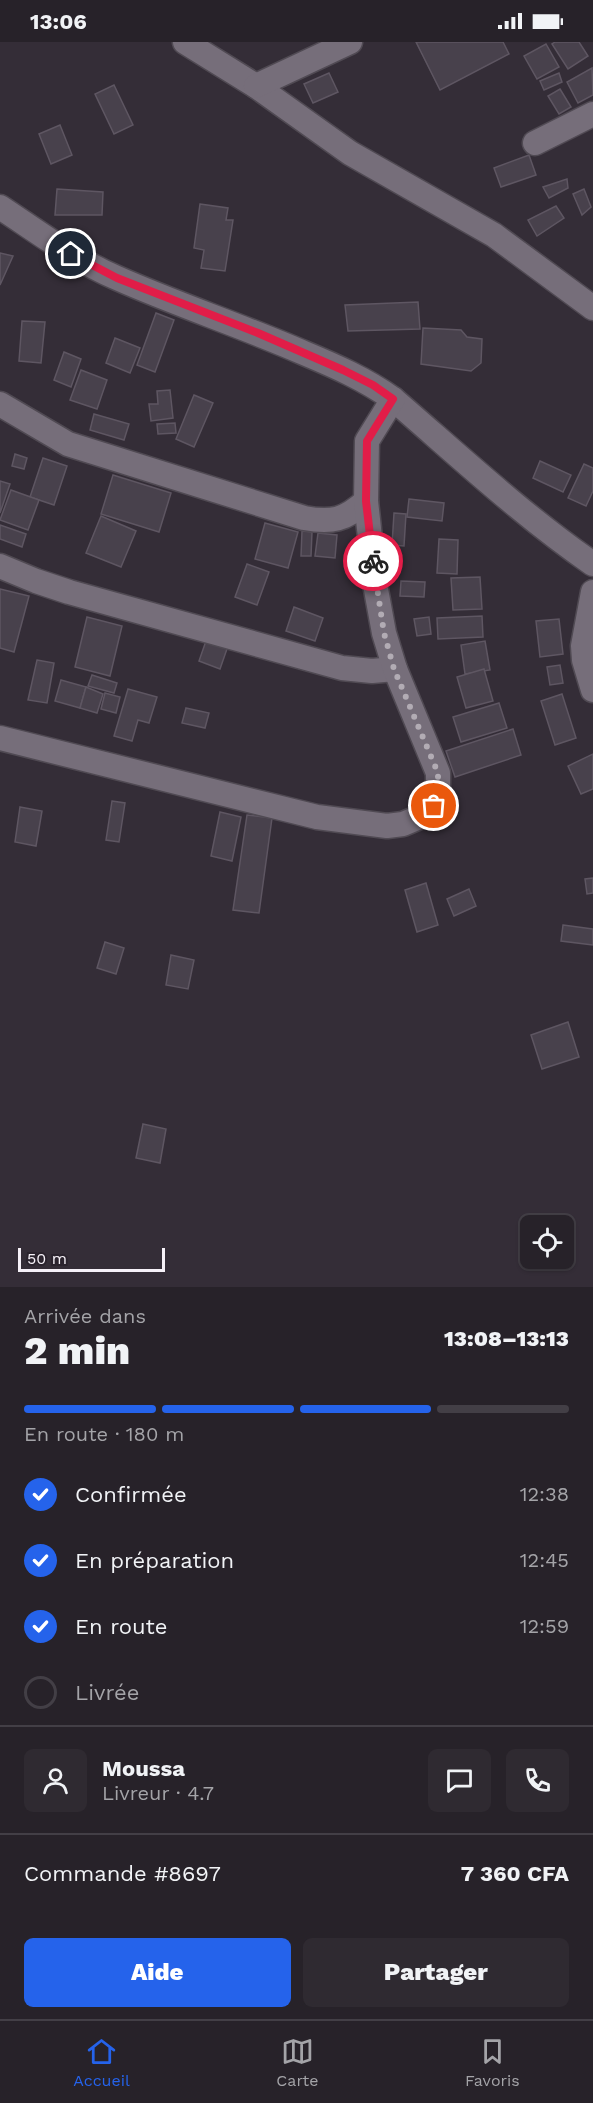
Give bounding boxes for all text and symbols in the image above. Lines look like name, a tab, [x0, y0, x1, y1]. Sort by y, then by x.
text: 13:06	[30, 9, 87, 34]
pin	[45, 228, 96, 279]
icon: home	[54, 237, 87, 270]
courier	[343, 531, 403, 591]
icon: bike	[357, 545, 390, 578]
pin	[408, 780, 459, 831]
icon: bag	[417, 789, 450, 822]
map controls	[520, 1215, 574, 1269]
button: locate	[520, 1215, 574, 1269]
scale bar	[18, 1245, 165, 1272]
text: 50 m	[27, 1249, 67, 1268]
text: Arrivée dans	[24, 1304, 146, 1328]
text: 13:08–13:13	[444, 1326, 569, 1351]
text: 2 min	[24, 1328, 130, 1373]
text: En route · 180 m	[24, 1422, 184, 1446]
icon: check	[24, 1478, 57, 1511]
text: Confirmée	[75, 1482, 187, 1507]
text: 12:38	[520, 1482, 569, 1506]
icon: check	[24, 1544, 57, 1577]
text: En préparation	[75, 1548, 234, 1573]
text: 12:45	[520, 1548, 569, 1572]
icon: check	[24, 1610, 57, 1643]
text: En route	[75, 1614, 167, 1639]
text: 12:59	[520, 1614, 569, 1638]
text: Livrée	[75, 1680, 139, 1705]
button: person	[24, 1749, 87, 1812]
button: chat	[428, 1749, 491, 1812]
button: phone	[506, 1749, 569, 1812]
text: Moussa	[102, 1756, 185, 1781]
text: Livreur · 4.7	[102, 1781, 214, 1805]
text: Commande #8697	[24, 1861, 221, 1886]
text: 7 360 CFA	[461, 1861, 569, 1886]
button: Aide	[24, 1938, 291, 2007]
button: Partager	[303, 1938, 569, 2007]
tab: Accueil	[73, 2035, 130, 2090]
tab: Carte	[276, 2035, 318, 2090]
tab: Favoris	[465, 2035, 520, 2090]

